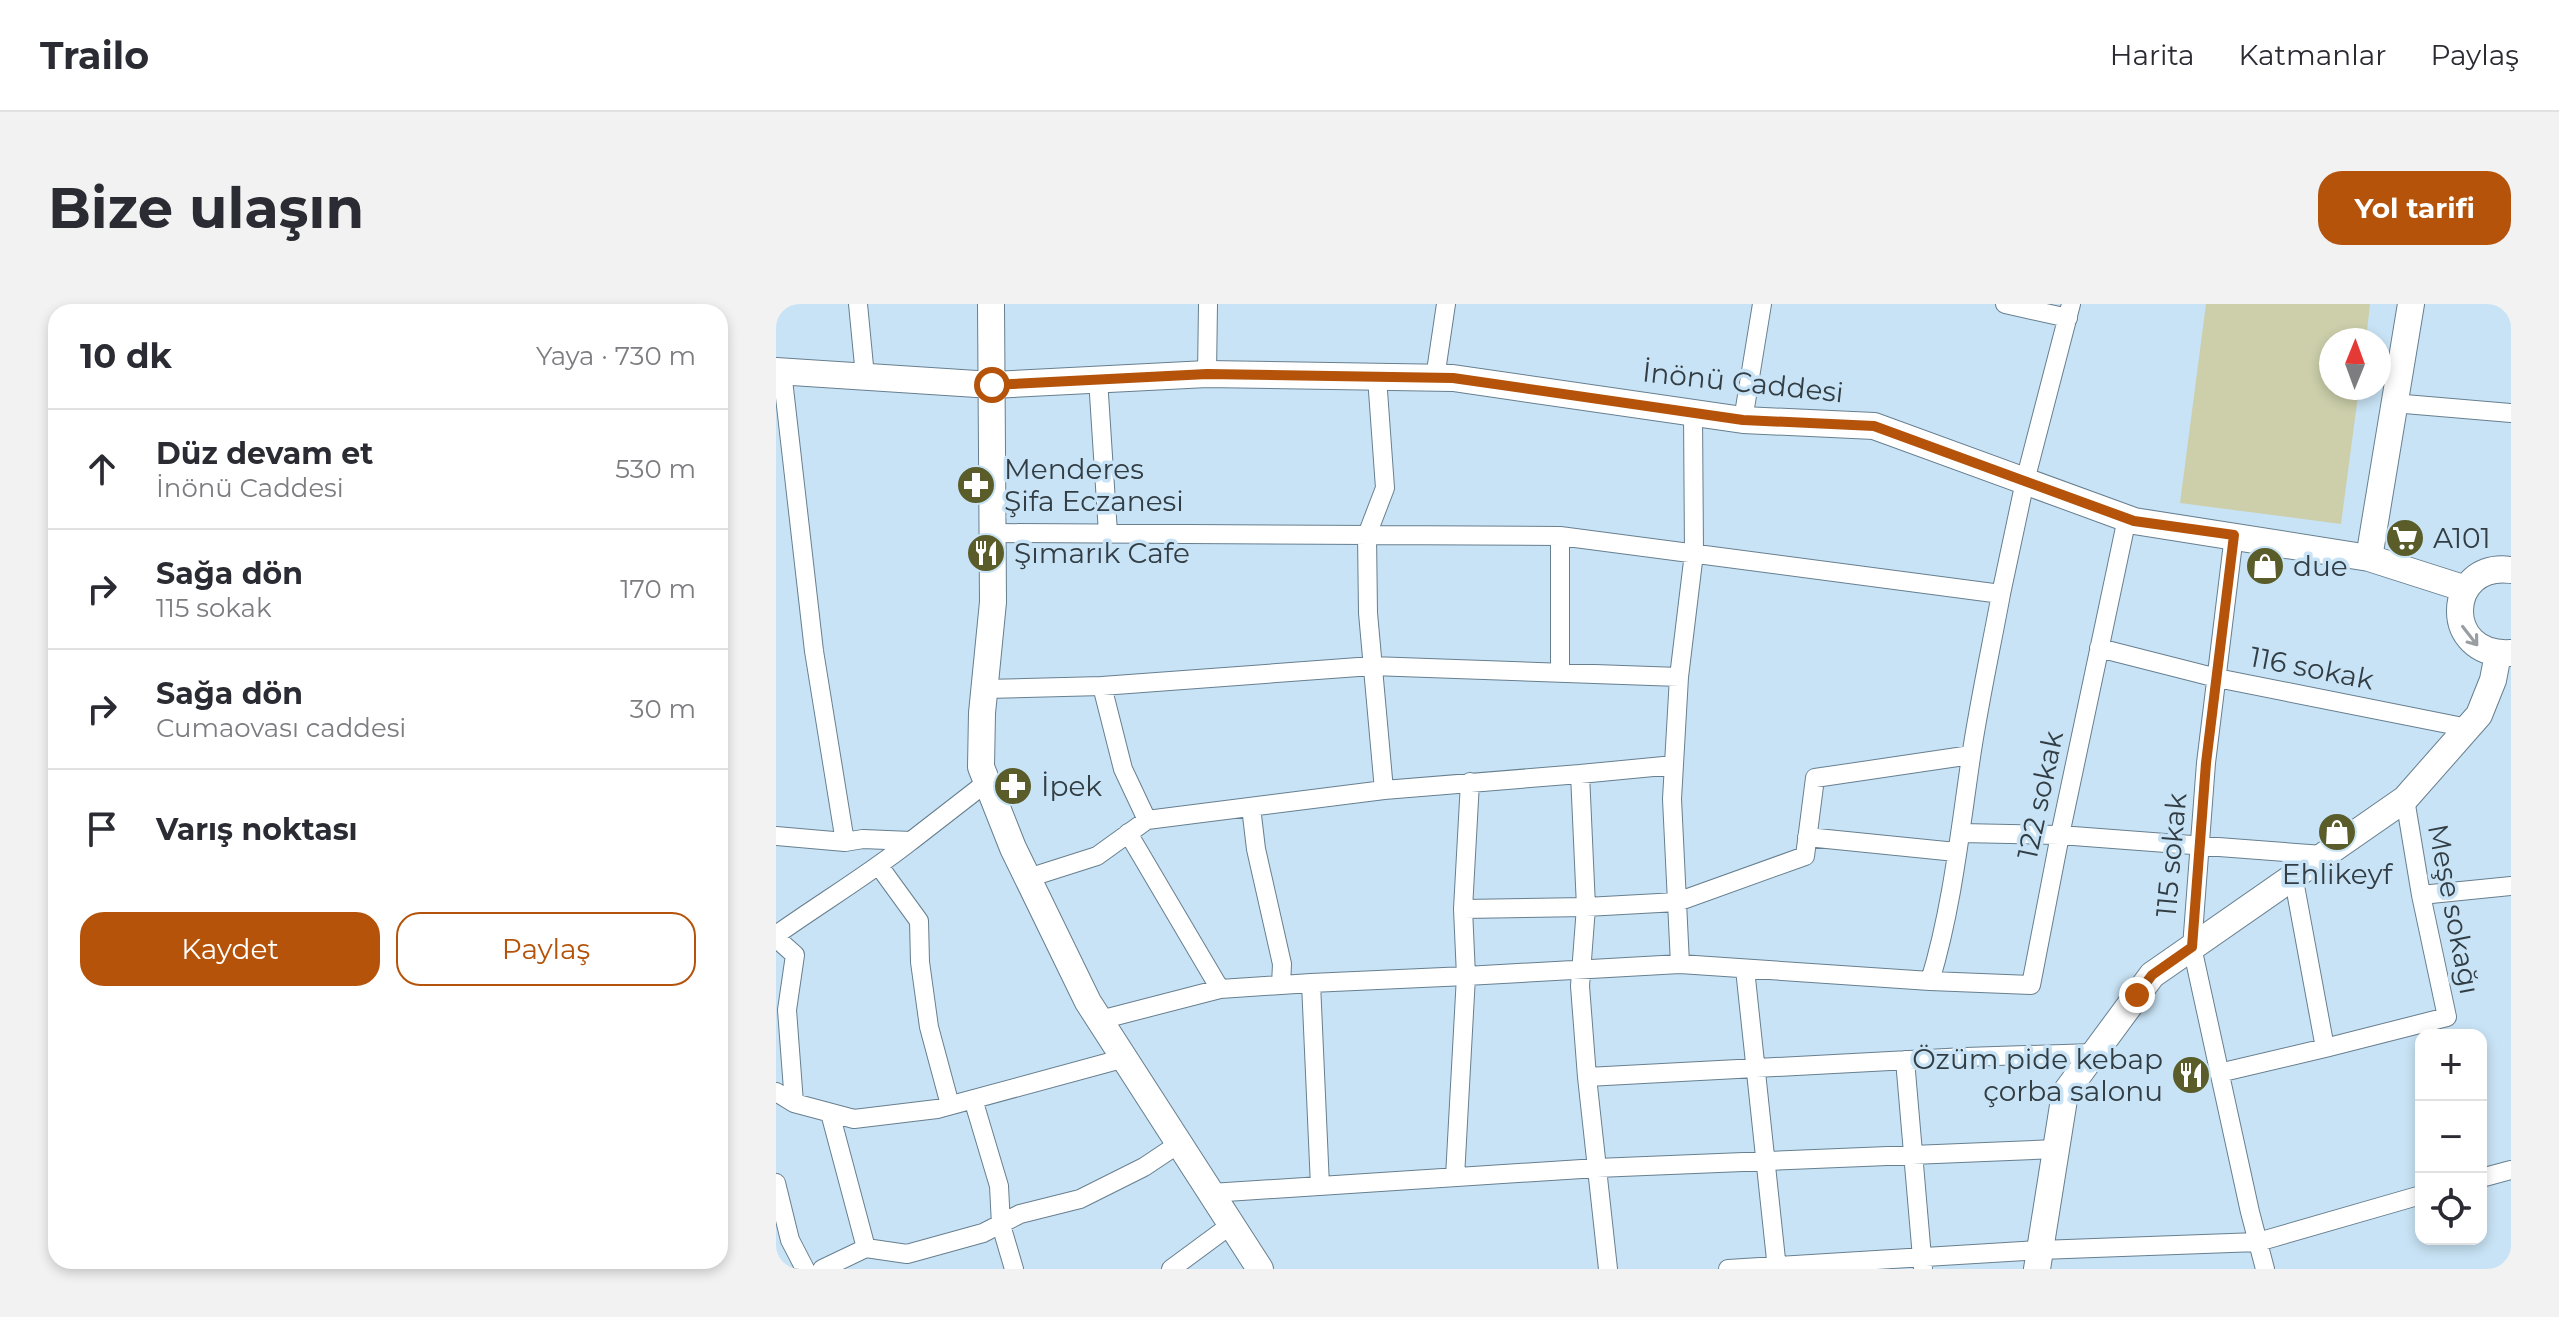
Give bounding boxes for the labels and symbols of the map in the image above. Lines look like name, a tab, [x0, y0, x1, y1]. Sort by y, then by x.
north arrow	[2319, 328, 2391, 400]
street label: İnönü Caddesi	[1641, 355, 1845, 409]
route start	[974, 367, 1010, 403]
place label: Menderes Şifa Eczanesi	[1004, 452, 1184, 518]
pharmacy icon: Menderes Şifa Eczanesi	[955, 464, 997, 506]
supermarket icon: A101	[2384, 517, 2426, 559]
place label: A101	[2433, 521, 2491, 555]
restaurant icon: Şımarık Cafe	[965, 532, 1007, 574]
place label: Şımarık Cafe	[1014, 536, 1190, 570]
shop icon: due	[2244, 545, 2286, 587]
place label: due	[2293, 549, 2348, 583]
one-way arrow	[2462, 625, 2479, 646]
street label: 116 sokak	[2247, 639, 2377, 697]
street label: 122 sokak	[2010, 728, 2070, 862]
pharmacy icon: İpek	[992, 765, 1034, 807]
place label: İpek	[1041, 769, 1102, 803]
street label: 115 sokak	[2149, 791, 2193, 918]
shop icon: Ehlikeyf	[2316, 811, 2358, 853]
street label: Meşe sokağı	[2421, 821, 2487, 997]
place label: Ehlikeyf	[2282, 857, 2394, 891]
route end	[2119, 977, 2155, 1013]
place label: Özüm pide kebap çorba salonu	[1912, 1042, 2163, 1108]
restaurant icon: Özüm pide kebap çorba salonu	[2170, 1054, 2212, 1096]

